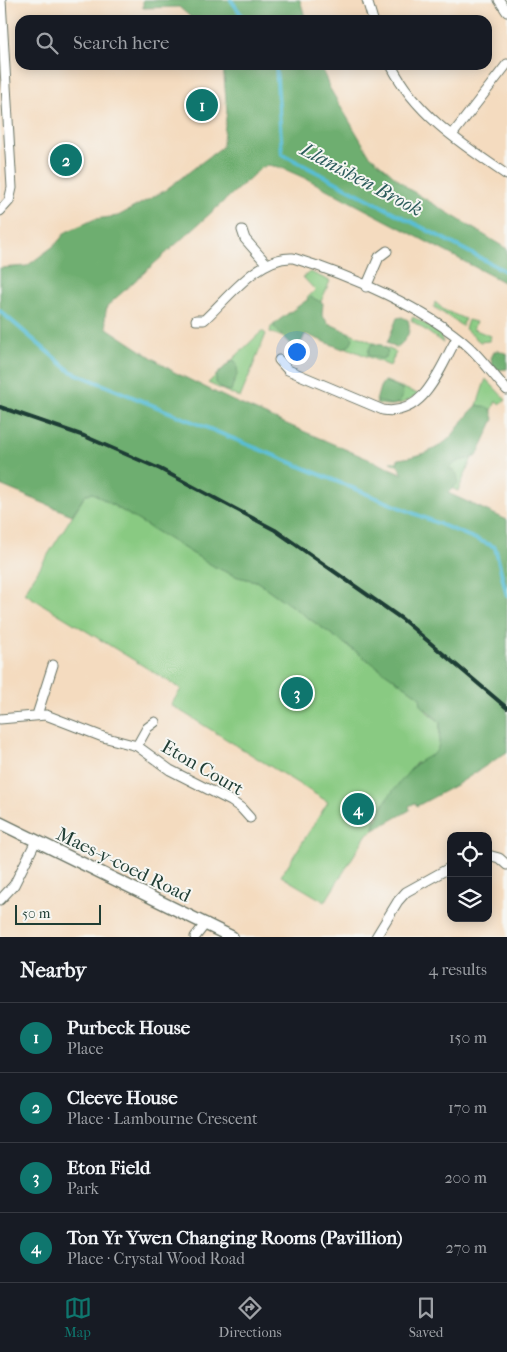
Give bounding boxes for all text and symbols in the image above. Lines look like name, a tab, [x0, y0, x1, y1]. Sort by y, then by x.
search box	[15, 15, 492, 70]
icon: search	[33, 29, 61, 57]
text: Search here	[73, 32, 169, 54]
pin: 1	[186, 86, 218, 124]
water label: Llanishen Brook	[295, 137, 427, 221]
pin: 2	[50, 141, 82, 179]
your location	[284, 339, 310, 365]
pin: 3	[281, 674, 313, 712]
street label: Eton Court	[158, 736, 248, 800]
pin: 4	[342, 790, 374, 828]
street label: Maes-y-coed Road	[53, 823, 195, 907]
map controls	[447, 832, 492, 922]
button: locate	[447, 832, 492, 877]
button: layers	[447, 877, 492, 922]
scale bar	[15, 902, 101, 925]
text: 50 m	[22, 905, 50, 922]
text: Nearby	[20, 958, 86, 982]
text: 4 results	[429, 960, 487, 979]
text: Purbeck House	[67, 1017, 190, 1039]
text: 1	[33, 1028, 39, 1047]
text: 150 m	[449, 1028, 487, 1047]
text: Place	[67, 1039, 103, 1058]
text: Cleeve House	[67, 1087, 178, 1109]
text: 2	[32, 1098, 40, 1117]
text: 170 m	[448, 1098, 487, 1117]
text: Place · Lambourne Crescent	[67, 1109, 258, 1128]
text: Eton Field	[67, 1157, 150, 1179]
text: 3	[33, 1168, 39, 1187]
text: 200 m	[444, 1168, 487, 1187]
text: Park	[67, 1179, 99, 1198]
text: Ton Yr Ywen Changing Rooms (Pavillion)	[67, 1227, 402, 1249]
text: 4	[31, 1238, 41, 1257]
text: 270 m	[446, 1238, 487, 1257]
text: Place · Crystal Wood Road	[67, 1249, 245, 1268]
tab: Map	[64, 1294, 92, 1341]
tab: Directions	[219, 1294, 282, 1341]
tab: Saved	[409, 1294, 443, 1341]

